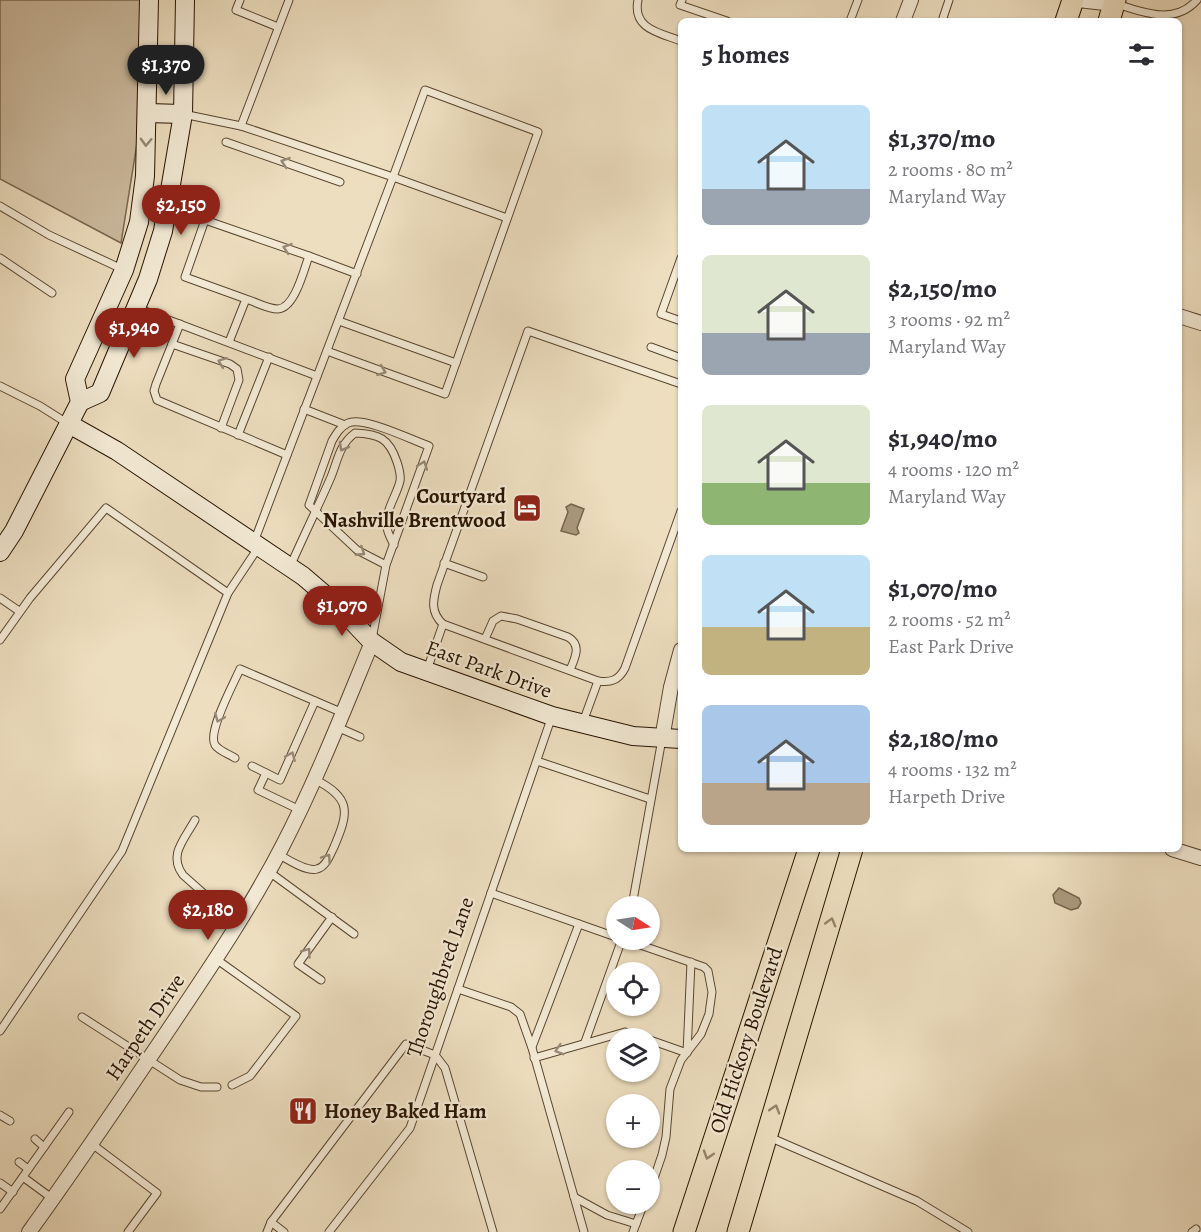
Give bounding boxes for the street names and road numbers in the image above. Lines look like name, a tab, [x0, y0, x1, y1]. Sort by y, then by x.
street label: East Park Drive	[422, 633, 556, 705]
street label: Thoroughbred Lane	[400, 893, 480, 1061]
street label: Old Hickory Boulevard	[703, 943, 790, 1137]
street label: Harpeth Drive	[99, 968, 191, 1086]

